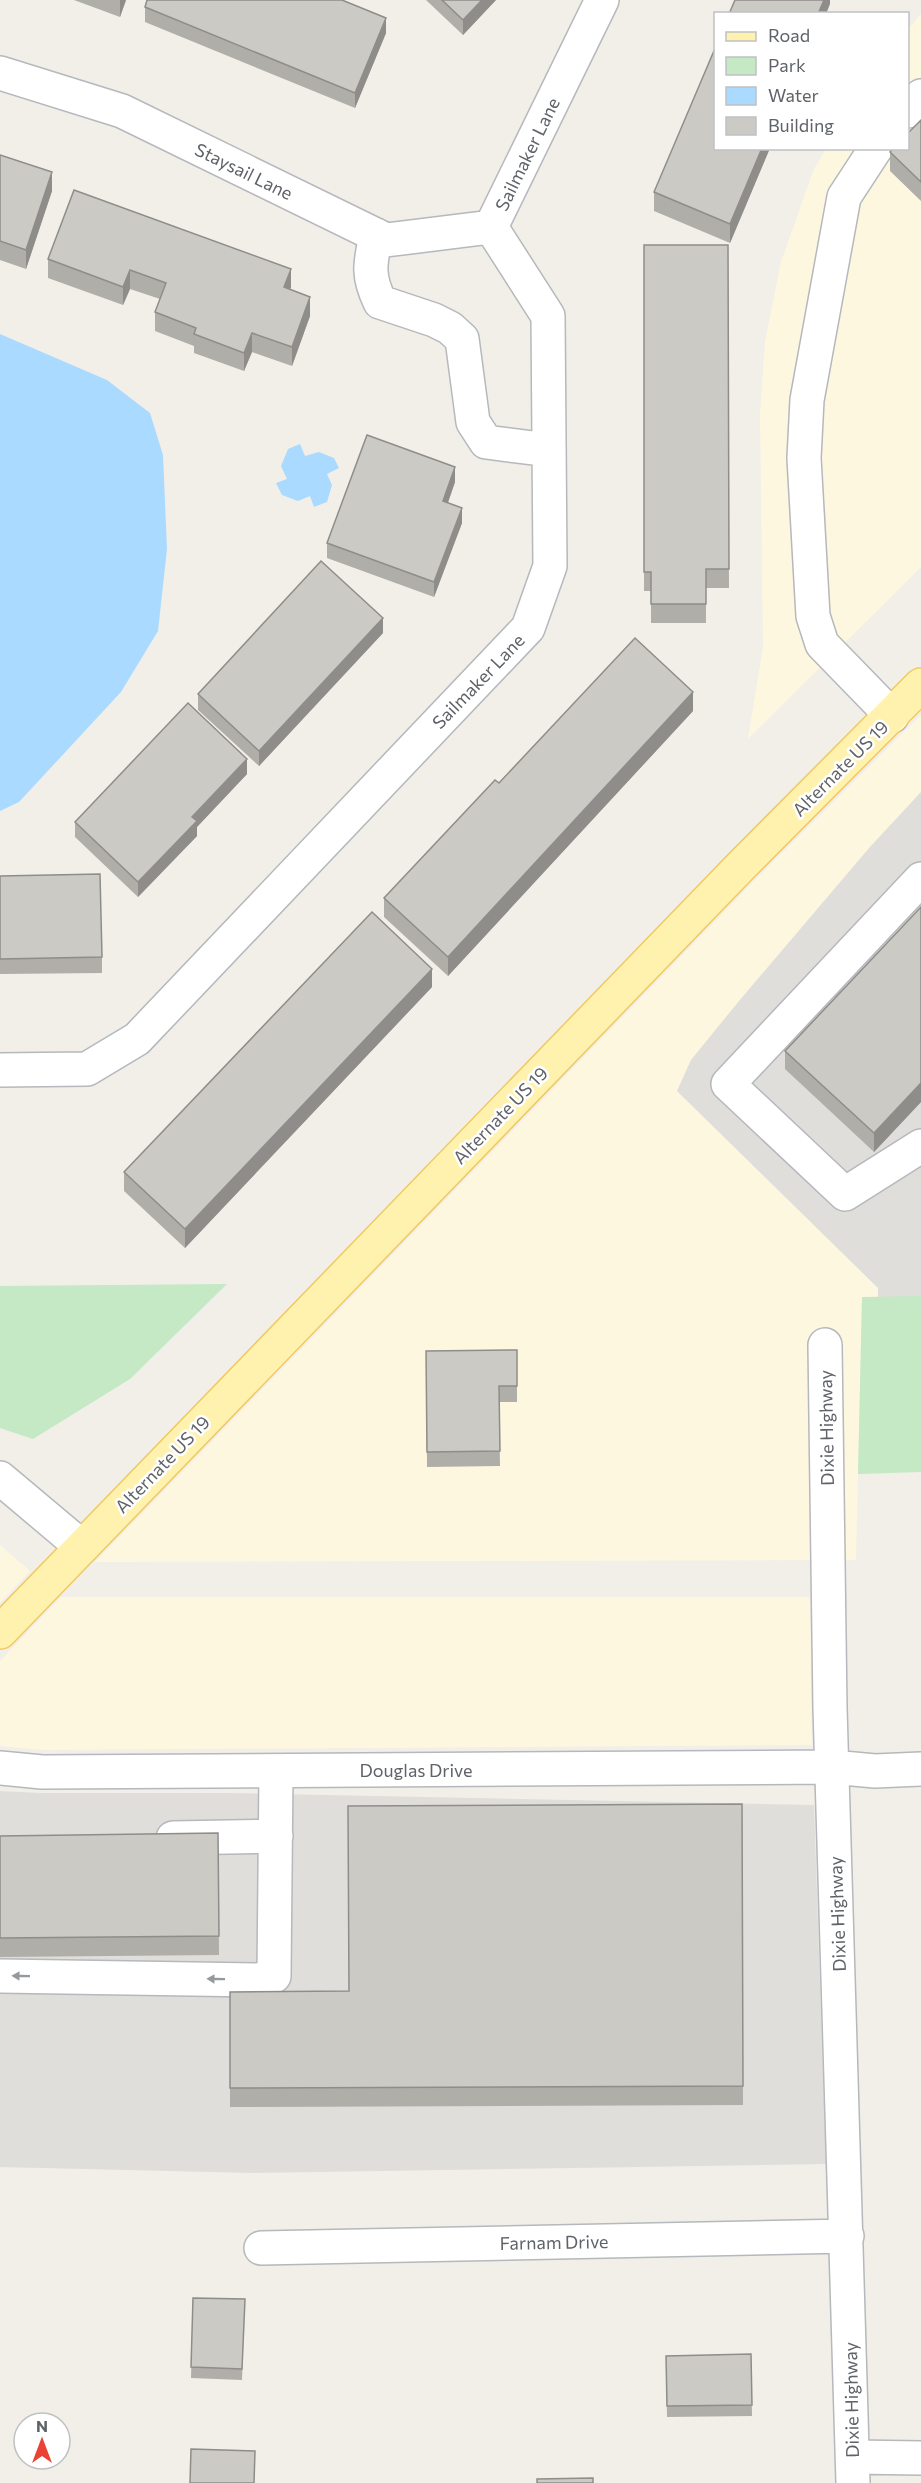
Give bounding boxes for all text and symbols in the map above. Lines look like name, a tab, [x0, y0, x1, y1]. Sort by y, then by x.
legend	[714, 12, 909, 150]
text: Road	[768, 24, 810, 46]
text: Park	[768, 54, 806, 76]
text: Water	[768, 84, 819, 106]
street label: Sailmaker Lane	[490, 94, 564, 214]
text: Building	[768, 114, 834, 136]
street label: Staysail Lane	[192, 138, 296, 204]
street label: Sailmaker Lane	[427, 629, 529, 733]
street label: Alternate US 19	[787, 715, 893, 821]
street label: Alternate US 19	[448, 1062, 552, 1168]
street label: Dixie Highway	[814, 1370, 838, 1486]
street label: Alternate US 19	[110, 1411, 214, 1517]
street label: Douglas Drive	[360, 1759, 472, 1781]
street label: Dixie Highway	[824, 1856, 850, 1972]
one-way arrow	[11, 1972, 30, 1981]
one-way arrow	[206, 1974, 225, 1984]
street label: Farnam Drive	[499, 2230, 609, 2254]
street label: Dixie Highway	[839, 2342, 863, 2458]
north arrow	[12, 2411, 72, 2471]
text: N	[36, 2416, 48, 2435]

